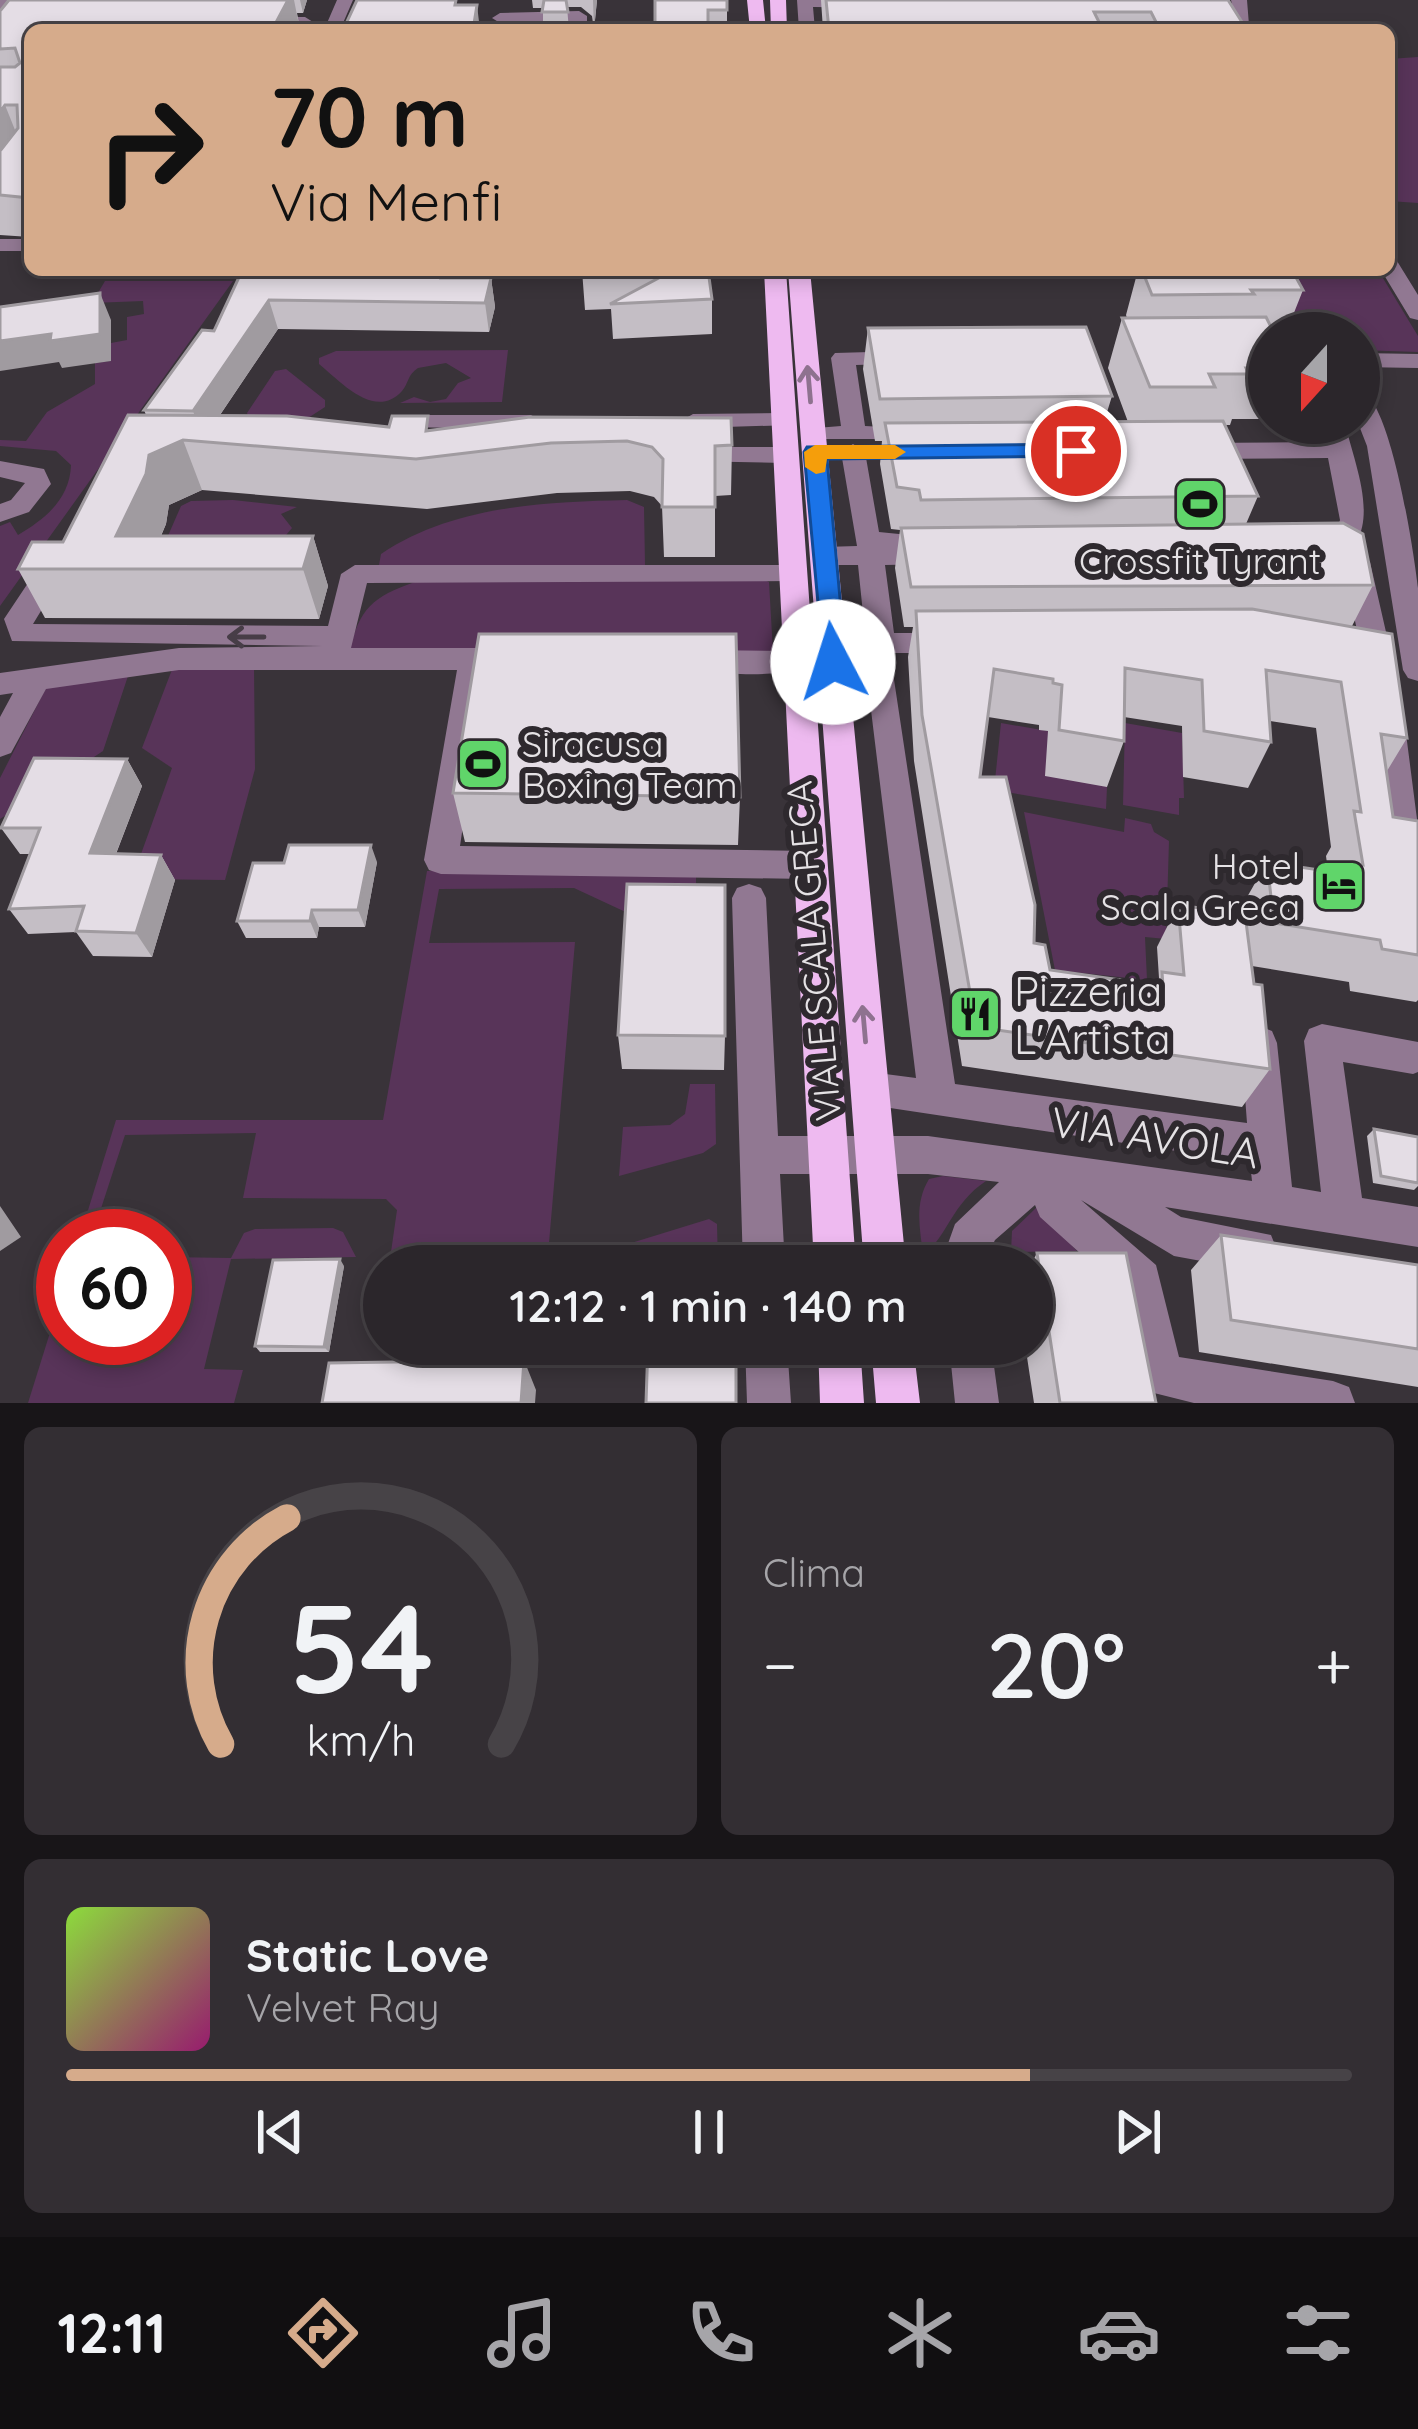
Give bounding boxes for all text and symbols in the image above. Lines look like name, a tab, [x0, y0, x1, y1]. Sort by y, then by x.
text: 70 m	[270, 63, 469, 168]
icon: right	[72, 72, 228, 228]
text: Via Menfi	[270, 167, 502, 235]
north arrow	[1248, 312, 1380, 444]
map controls	[1248, 312, 1380, 444]
one-way arrow	[797, 365, 820, 404]
pin	[1025, 400, 1127, 502]
icon: arrive	[1043, 418, 1109, 484]
sports icon: Crossfit Tyrant	[1172, 476, 1228, 532]
place label: Crossfit Tyrant	[1079, 538, 1321, 583]
position arrow	[770, 599, 896, 725]
one-way arrow	[227, 625, 266, 648]
place label: Siracusa Boxing Team	[522, 721, 738, 807]
sports icon: Siracusa Boxing Team	[455, 736, 511, 792]
street label: VIALE SCALA GRECA	[776, 779, 850, 1123]
place label: Hotel Scala Greca	[1100, 843, 1300, 929]
hotel icon: Hotel Scala Greca	[1311, 858, 1367, 914]
place label: Pizzeria L'Artista	[1014, 964, 1170, 1065]
restaurant icon: Pizzeria L'Artista	[947, 986, 1003, 1042]
one-way arrow	[852, 1005, 875, 1044]
street label: VIA AVOLA	[1047, 1094, 1263, 1180]
speed limit sign: 60	[36, 1209, 192, 1365]
text: 12:12 · 1 min · 140 m	[509, 1277, 907, 1333]
text: Clima	[763, 1548, 865, 1597]
text: 54	[288, 1568, 433, 1724]
text: 20°	[987, 1608, 1126, 1721]
text: −	[763, 1623, 797, 1706]
text: +	[1315, 1623, 1352, 1706]
text: km/h	[306, 1713, 415, 1767]
text: Static Love	[246, 1927, 489, 1983]
text: Velvet Ray	[246, 1983, 439, 2032]
icon: previous	[247, 2099, 313, 2165]
icon: pause	[676, 2099, 742, 2165]
icon: next	[1105, 2099, 1171, 2165]
icon: directions	[281, 2291, 365, 2375]
icon: music	[480, 2291, 564, 2375]
icon: phone	[679, 2291, 763, 2375]
icon: climate	[878, 2291, 962, 2375]
icon: car	[1077, 2291, 1161, 2375]
icon: filters	[1276, 2291, 1360, 2375]
text: 12:11	[58, 2299, 166, 2367]

